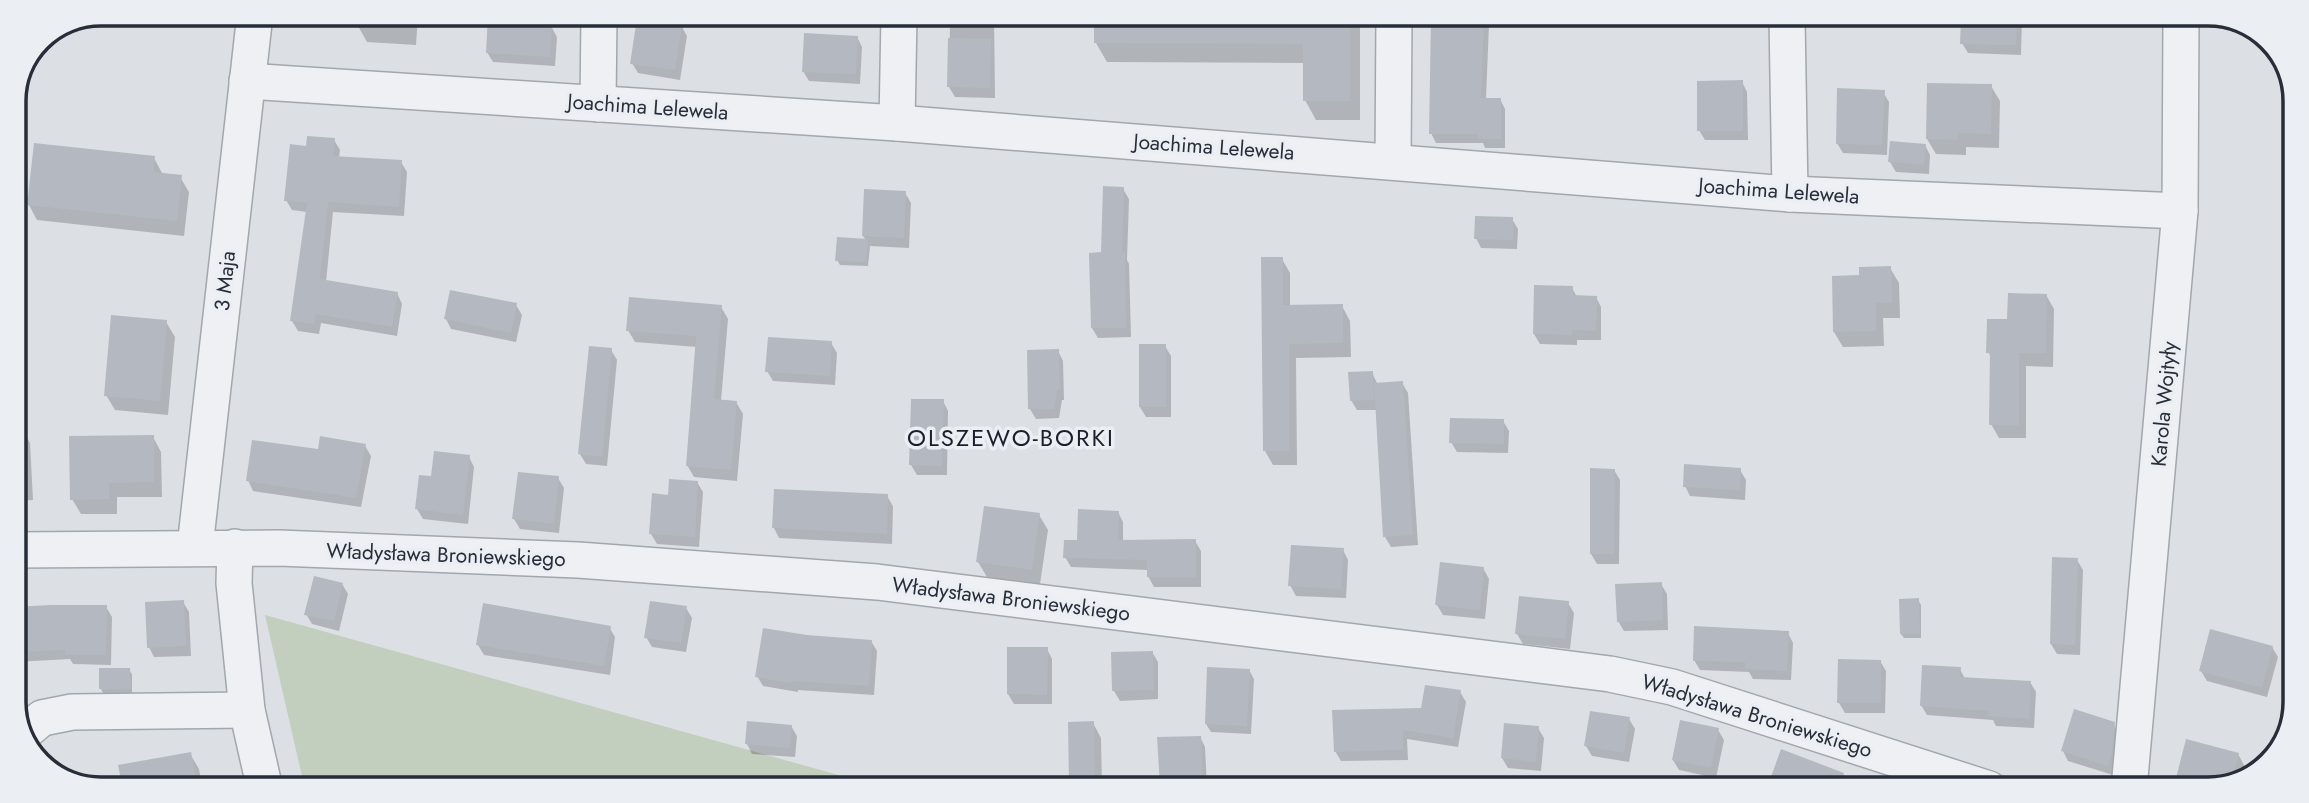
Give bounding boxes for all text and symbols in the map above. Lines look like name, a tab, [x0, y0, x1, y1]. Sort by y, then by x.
street label: Joachima Lelewela	[564, 86, 729, 128]
street label: Joachima Lelewela	[1130, 126, 1295, 168]
street label: Joachima Lelewela	[1695, 170, 1860, 212]
street label: 3 Maja	[207, 249, 243, 313]
street label: Karola Wojtyły	[2144, 339, 2184, 468]
district label: OLSZEWO-BORKI	[907, 420, 1115, 455]
street label: Władysława Broniewskiego	[326, 536, 566, 574]
street label: Władysława Broniewskiego	[890, 570, 1132, 628]
street label: Władysława Broniewskiego	[1638, 667, 1876, 765]

